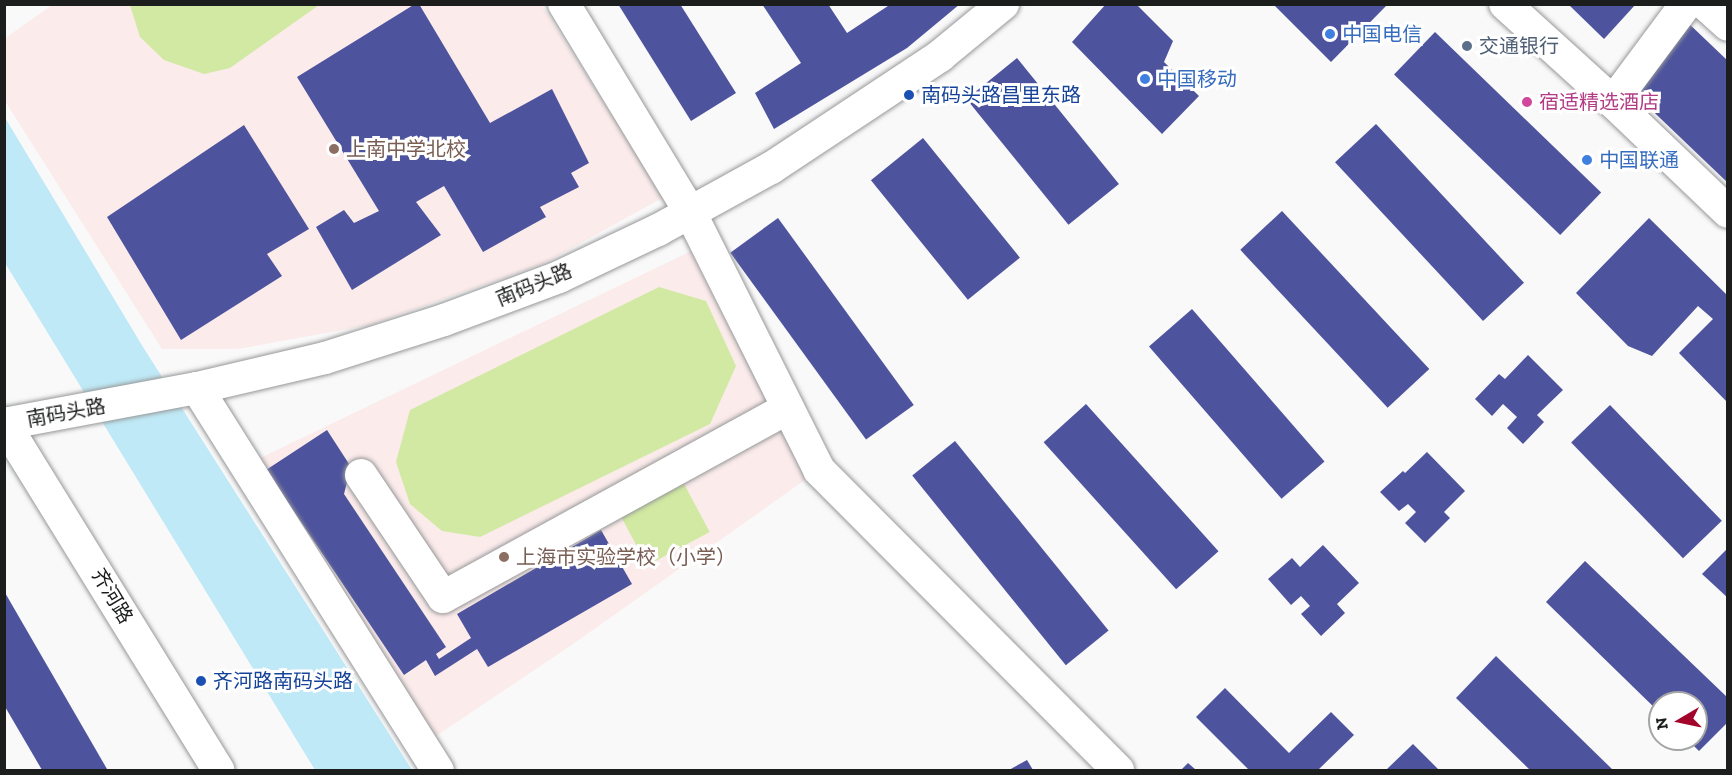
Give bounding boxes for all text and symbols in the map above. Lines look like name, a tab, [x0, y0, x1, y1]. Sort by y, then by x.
place label: 中国电信	[1342, 22, 1422, 46]
marker: 中国电信	[1323, 27, 1337, 41]
place label: 交通银行	[1479, 34, 1559, 58]
marker: 交通银行	[1460, 39, 1474, 53]
place label: 中国移动	[1157, 67, 1237, 91]
marker: 中国移动	[1138, 72, 1152, 86]
place label: 南码头路昌里东路	[921, 83, 1081, 107]
marker: 南码头路昌里东路	[902, 88, 916, 102]
place label: 宿适精选酒店	[1539, 90, 1659, 114]
marker: 宿适精选酒店	[1520, 95, 1534, 109]
place label: 上南中学北校	[346, 137, 466, 161]
marker: 上南中学北校	[327, 142, 341, 156]
place label: 中国联通	[1599, 148, 1679, 172]
marker: 中国联通	[1580, 153, 1594, 167]
street label: 南码头路	[492, 259, 576, 311]
street label: 南码头路	[25, 394, 107, 432]
place label: 上海市实验学校（小学）	[516, 545, 736, 569]
marker: 上海市实验学校（小学）	[497, 550, 511, 564]
street label: 齐河路	[86, 564, 138, 628]
place label: 齐河路南码头路	[213, 669, 353, 693]
marker: 齐河路南码头路	[194, 674, 208, 688]
north arrow	[1648, 691, 1708, 751]
text: N	[1651, 716, 1672, 731]

